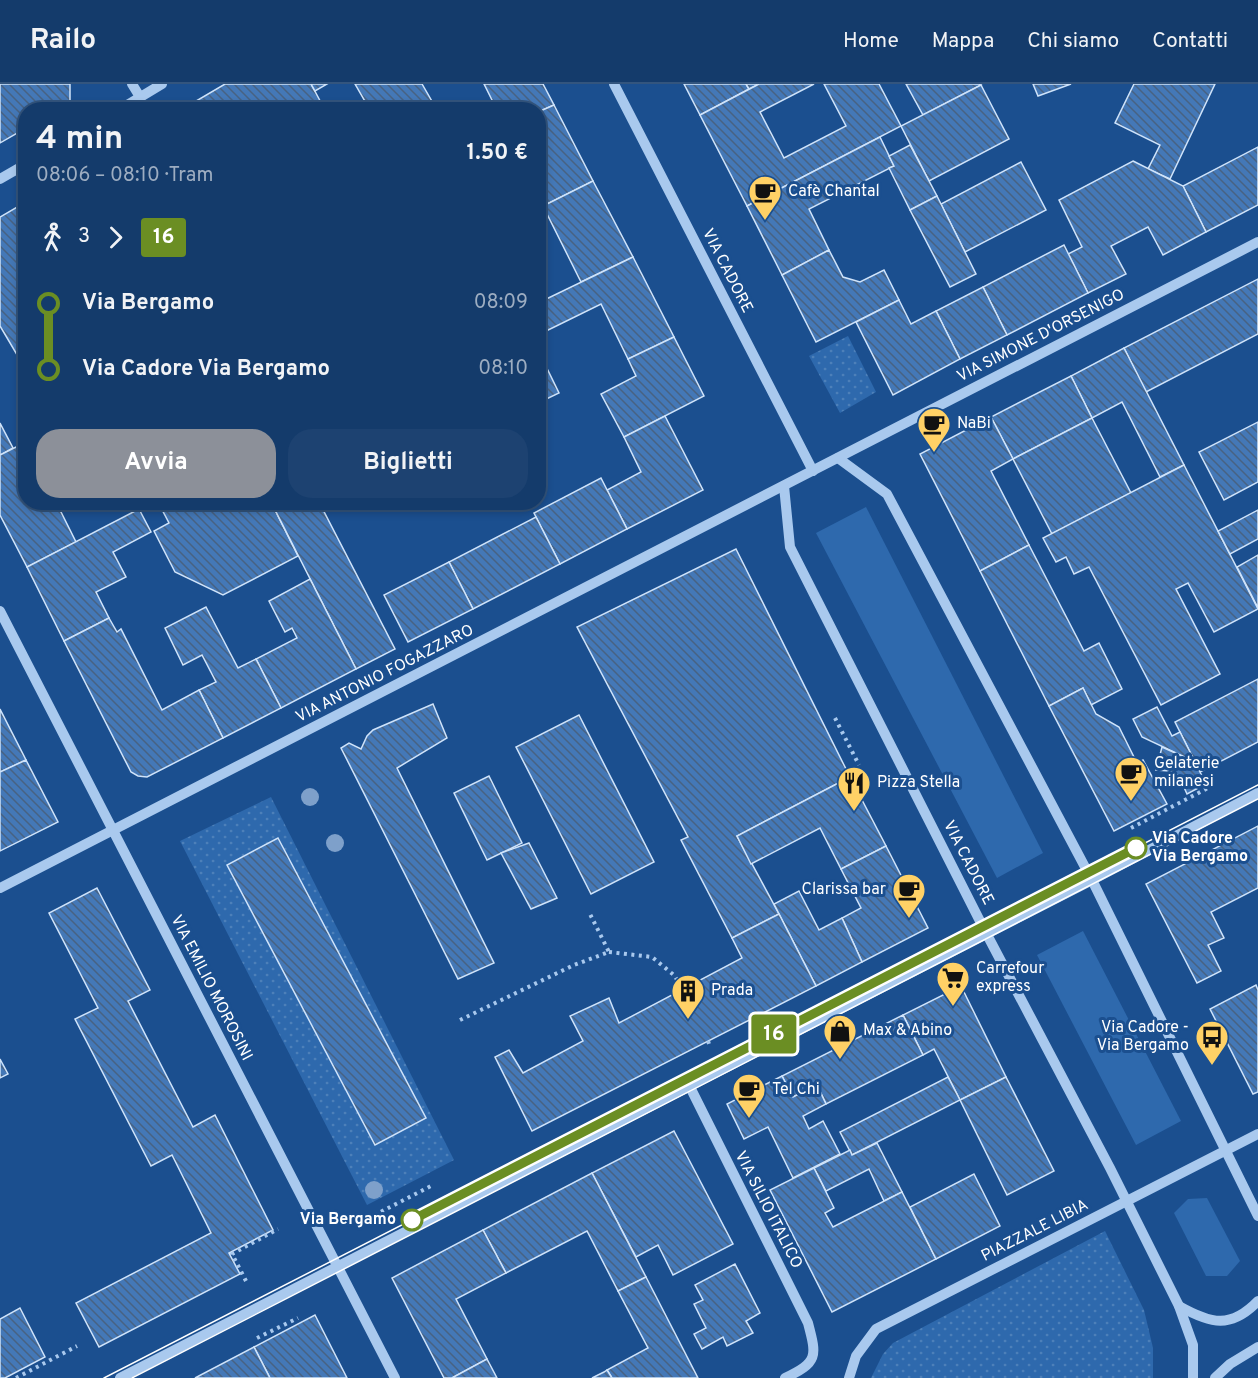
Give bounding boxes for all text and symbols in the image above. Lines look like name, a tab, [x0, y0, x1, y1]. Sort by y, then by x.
text: Railo	[30, 23, 96, 59]
text: Home	[843, 28, 899, 55]
text: Mappa	[932, 28, 994, 55]
text: Chi siamo	[1027, 28, 1119, 55]
text: Contatti	[1152, 28, 1228, 55]
text: 4 min	[36, 119, 123, 161]
text: 1.50 €	[466, 140, 528, 167]
text: 08:06 – 08:10 · Tram	[36, 163, 213, 189]
cafe icon: Cafè Chantal	[747, 174, 783, 221]
place label: Cafè Chantal	[788, 182, 880, 202]
icon: walk	[36, 221, 69, 254]
icon: forward	[99, 221, 132, 254]
text: 3	[78, 224, 90, 250]
text: 16	[153, 224, 174, 251]
street label: VIA CADORE	[697, 226, 757, 316]
street label: VIA SIMONE D'ORSENIGO	[954, 285, 1128, 387]
text: Via Bergamo	[82, 290, 214, 317]
text: 08:09	[474, 290, 528, 316]
text: Via Cadore Via Bergamo	[82, 356, 330, 383]
text: 08:10	[478, 356, 528, 382]
cafe icon: NaBi	[916, 406, 952, 453]
place label: NaBi	[957, 414, 991, 434]
button: Avvia	[36, 429, 276, 498]
button: Biglietti	[288, 429, 528, 498]
street label: VIA ANTONIO FOGAZZARO	[293, 620, 477, 728]
place label: Gelaterie milanesi	[1154, 754, 1219, 792]
cafe icon: Gelaterie milanesi	[1113, 755, 1149, 802]
restaurant icon: Pizza Stella	[836, 765, 872, 812]
place label: Pizza Stella	[877, 773, 960, 793]
street label: VIA CADORE	[938, 818, 998, 908]
place label: Via Cadore Via Bergamo	[1152, 829, 1248, 867]
marker: Via Cadore Via Bergamo	[1125, 837, 1147, 859]
cafe icon: Clarissa bar	[891, 872, 927, 919]
place label: Clarissa bar	[802, 880, 886, 900]
street label: VIA EMILIO MOROSINI	[166, 912, 256, 1064]
place label: Carrefour express	[976, 959, 1044, 997]
supermarket icon: Carrefour express	[935, 960, 971, 1007]
building icon: Prada	[670, 973, 706, 1020]
place label: Prada	[711, 981, 753, 1001]
shop icon: Max & Abino	[822, 1013, 858, 1060]
line badge: 16	[747, 1014, 801, 1054]
place label: Via Cadore - Via Bergamo	[1097, 1018, 1189, 1056]
bus stop icon: Via Cadore - Via Bergamo	[1194, 1019, 1230, 1066]
text: 16	[763, 1021, 785, 1048]
place label: Max & Abino	[863, 1021, 952, 1041]
cafe icon: Tel Chi	[731, 1072, 767, 1119]
place label: Tel Chi	[772, 1080, 820, 1100]
street label: VIA SILIO ITALICO	[730, 1148, 806, 1272]
street label: PIAZZALE LIBIA	[978, 1195, 1092, 1267]
marker: Via Bergamo	[401, 1209, 423, 1231]
place label: Via Bergamo	[300, 1210, 396, 1230]

